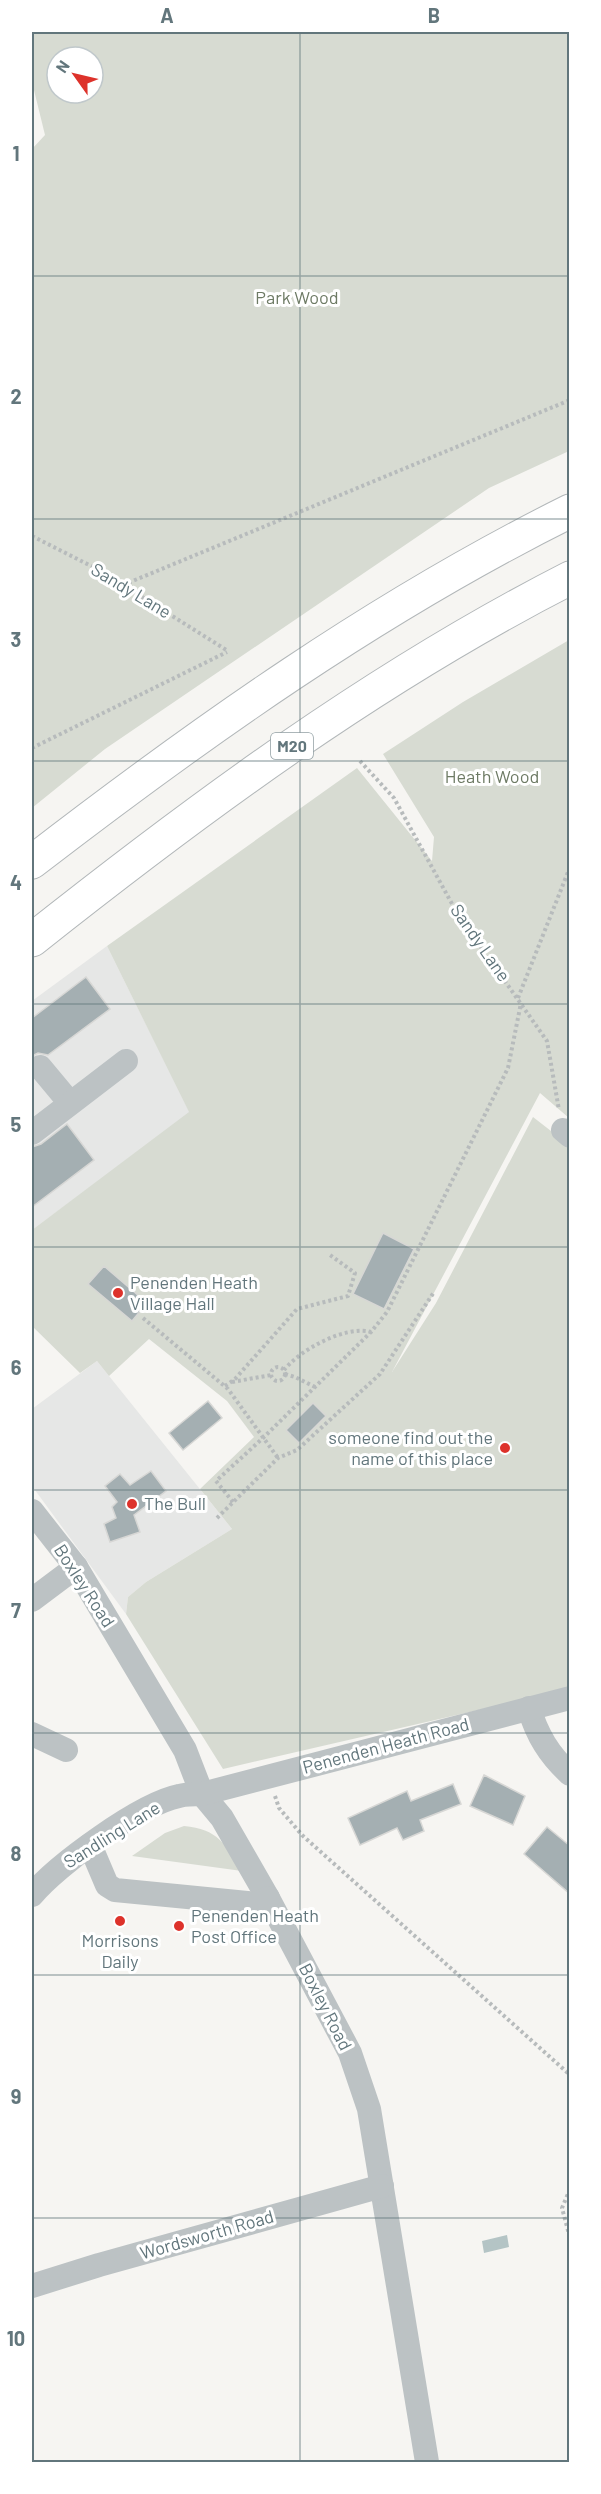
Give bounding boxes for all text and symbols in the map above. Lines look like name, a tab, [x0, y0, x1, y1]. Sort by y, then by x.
text: A	[160, 3, 174, 27]
text: B	[428, 3, 440, 27]
north arrow	[45, 45, 105, 105]
text: N	[51, 57, 73, 76]
text: 1	[12, 141, 20, 165]
park label: Park Wood	[255, 286, 339, 308]
text: 2	[10, 384, 22, 408]
street label: Sandy Lane	[87, 558, 176, 623]
text: 3	[11, 627, 21, 651]
road number: M20	[271, 733, 313, 759]
park label: Heath Wood	[445, 765, 539, 787]
text: 4	[10, 870, 22, 894]
street label: Sandy Lane	[446, 899, 516, 985]
text: 5	[11, 1112, 22, 1136]
place label: Penenden Heath Village Hall	[130, 1271, 258, 1314]
marker: Penenden Heath Village Hall	[111, 1286, 125, 1300]
text: 6	[11, 1355, 22, 1379]
place label: someone find out the name of this place	[328, 1426, 493, 1469]
marker: someone find out the name of this place	[498, 1441, 512, 1455]
place label: The Bull	[144, 1492, 206, 1514]
marker: The Bull	[125, 1497, 139, 1511]
street label: Boxley Road	[50, 1540, 120, 1631]
text: 7	[11, 1598, 21, 1622]
street label: Penenden Heath Road	[300, 1712, 471, 1778]
street label: Sandling Lane	[59, 1796, 164, 1872]
text: 8	[11, 1841, 22, 1865]
place label: Penenden Heath Post Office	[191, 1904, 319, 1947]
marker: Morrisons Daily	[113, 1914, 127, 1928]
marker: Penenden Heath Post Office	[172, 1919, 186, 1933]
place label: Morrisons Daily	[81, 1929, 159, 1972]
street label: Boxley Road	[295, 1959, 357, 2054]
text: 9	[11, 2084, 21, 2108]
street label: Wordsworth Road	[137, 2204, 276, 2264]
text: 10	[7, 2326, 25, 2350]

